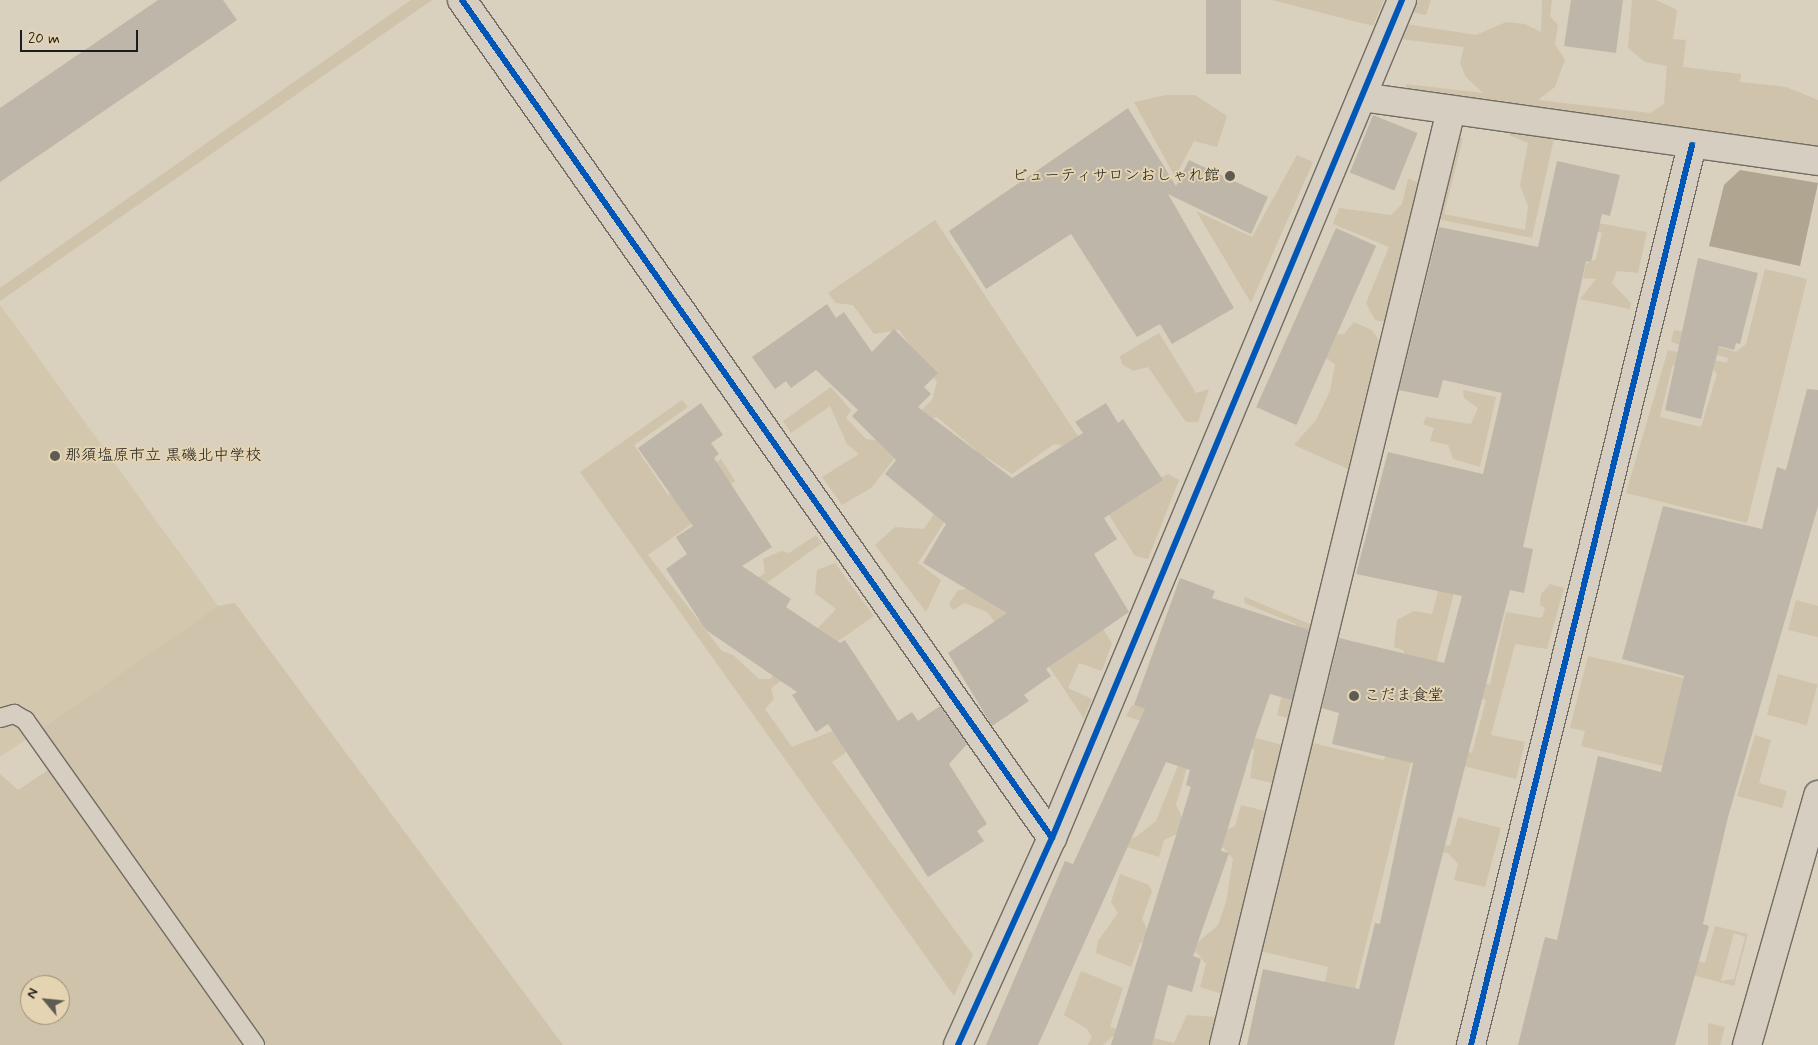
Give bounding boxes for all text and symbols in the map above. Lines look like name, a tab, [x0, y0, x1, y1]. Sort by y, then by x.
scale bar	[22, 20, 140, 52]
text: 20 m	[28, 29, 60, 49]
place label: ビューティサロンおしゃれ館	[1012, 166, 1220, 186]
marker: ビューティサロンおしゃれ館	[1224, 170, 1236, 182]
place label: 那須塩原市立 黒磯北中学校	[65, 446, 261, 466]
marker: 那須塩原市立 黒磯北中学校	[49, 450, 61, 462]
place label: こだま食堂	[1364, 686, 1444, 706]
marker: こだま食堂	[1348, 690, 1360, 702]
north arrow	[20, 975, 70, 1025]
text: N	[22, 985, 43, 1002]

